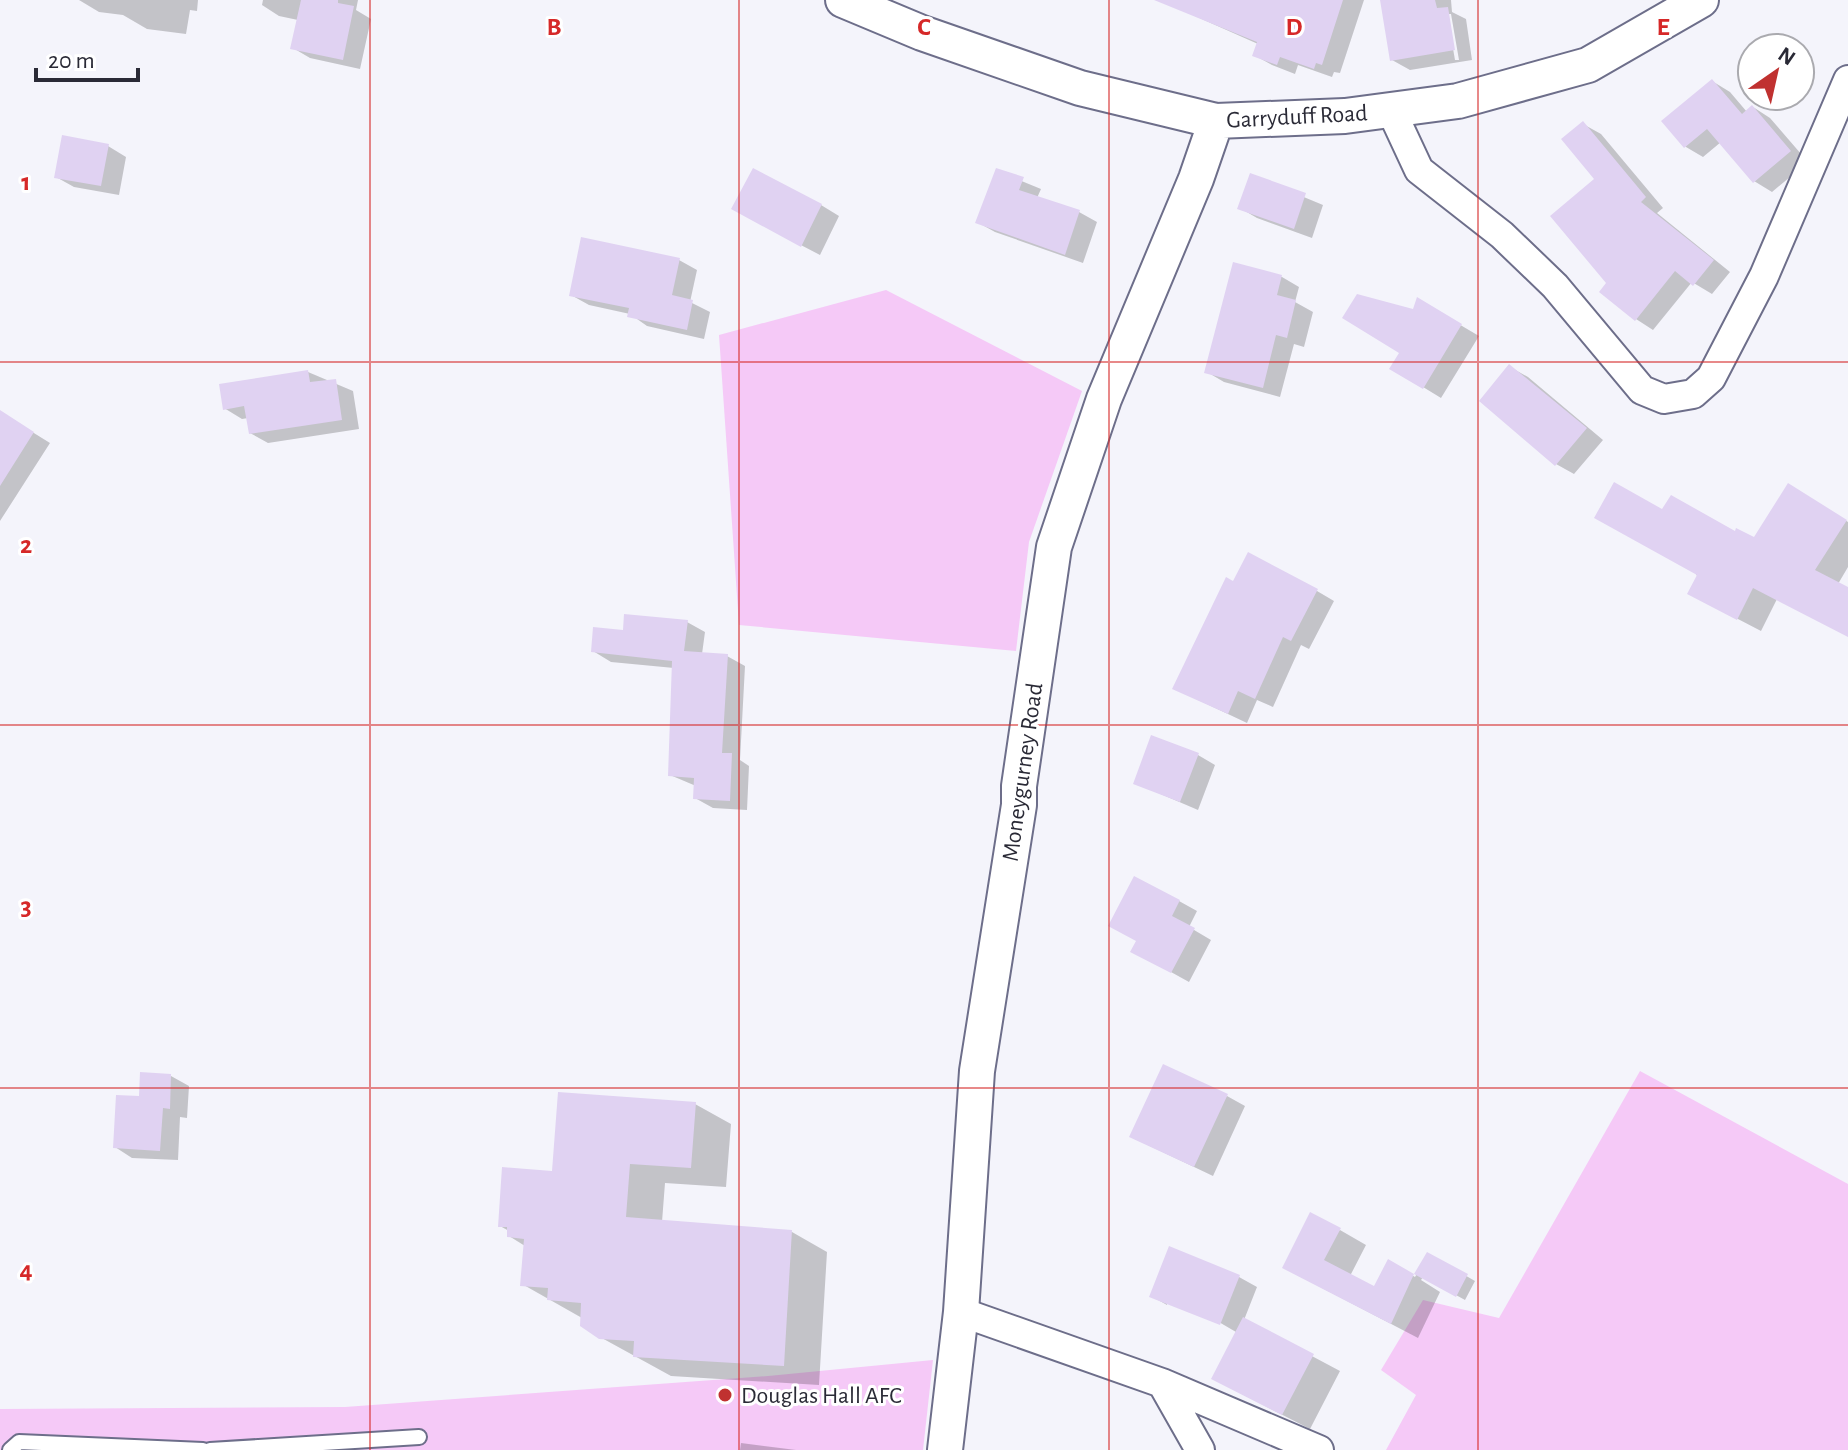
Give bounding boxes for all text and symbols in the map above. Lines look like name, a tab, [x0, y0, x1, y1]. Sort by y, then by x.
text: B	[546, 14, 562, 40]
text: C	[917, 14, 931, 40]
text: D	[1285, 14, 1303, 40]
text: E	[1656, 14, 1670, 40]
scale bar	[36, 32, 138, 82]
north arrow	[1736, 32, 1816, 112]
text: N	[1774, 43, 1799, 70]
text: 20 m	[48, 49, 95, 73]
street label: Garryduff Road	[1226, 101, 1368, 133]
text: 1	[21, 169, 31, 195]
text: 2	[20, 532, 32, 558]
street label: Moneygurney Road	[999, 681, 1047, 863]
text: 3	[20, 894, 32, 920]
text: 4	[19, 1257, 33, 1283]
place label: Douglas Hall AFC	[741, 1384, 902, 1408]
marker: Douglas Hall AFC	[716, 1386, 734, 1404]

